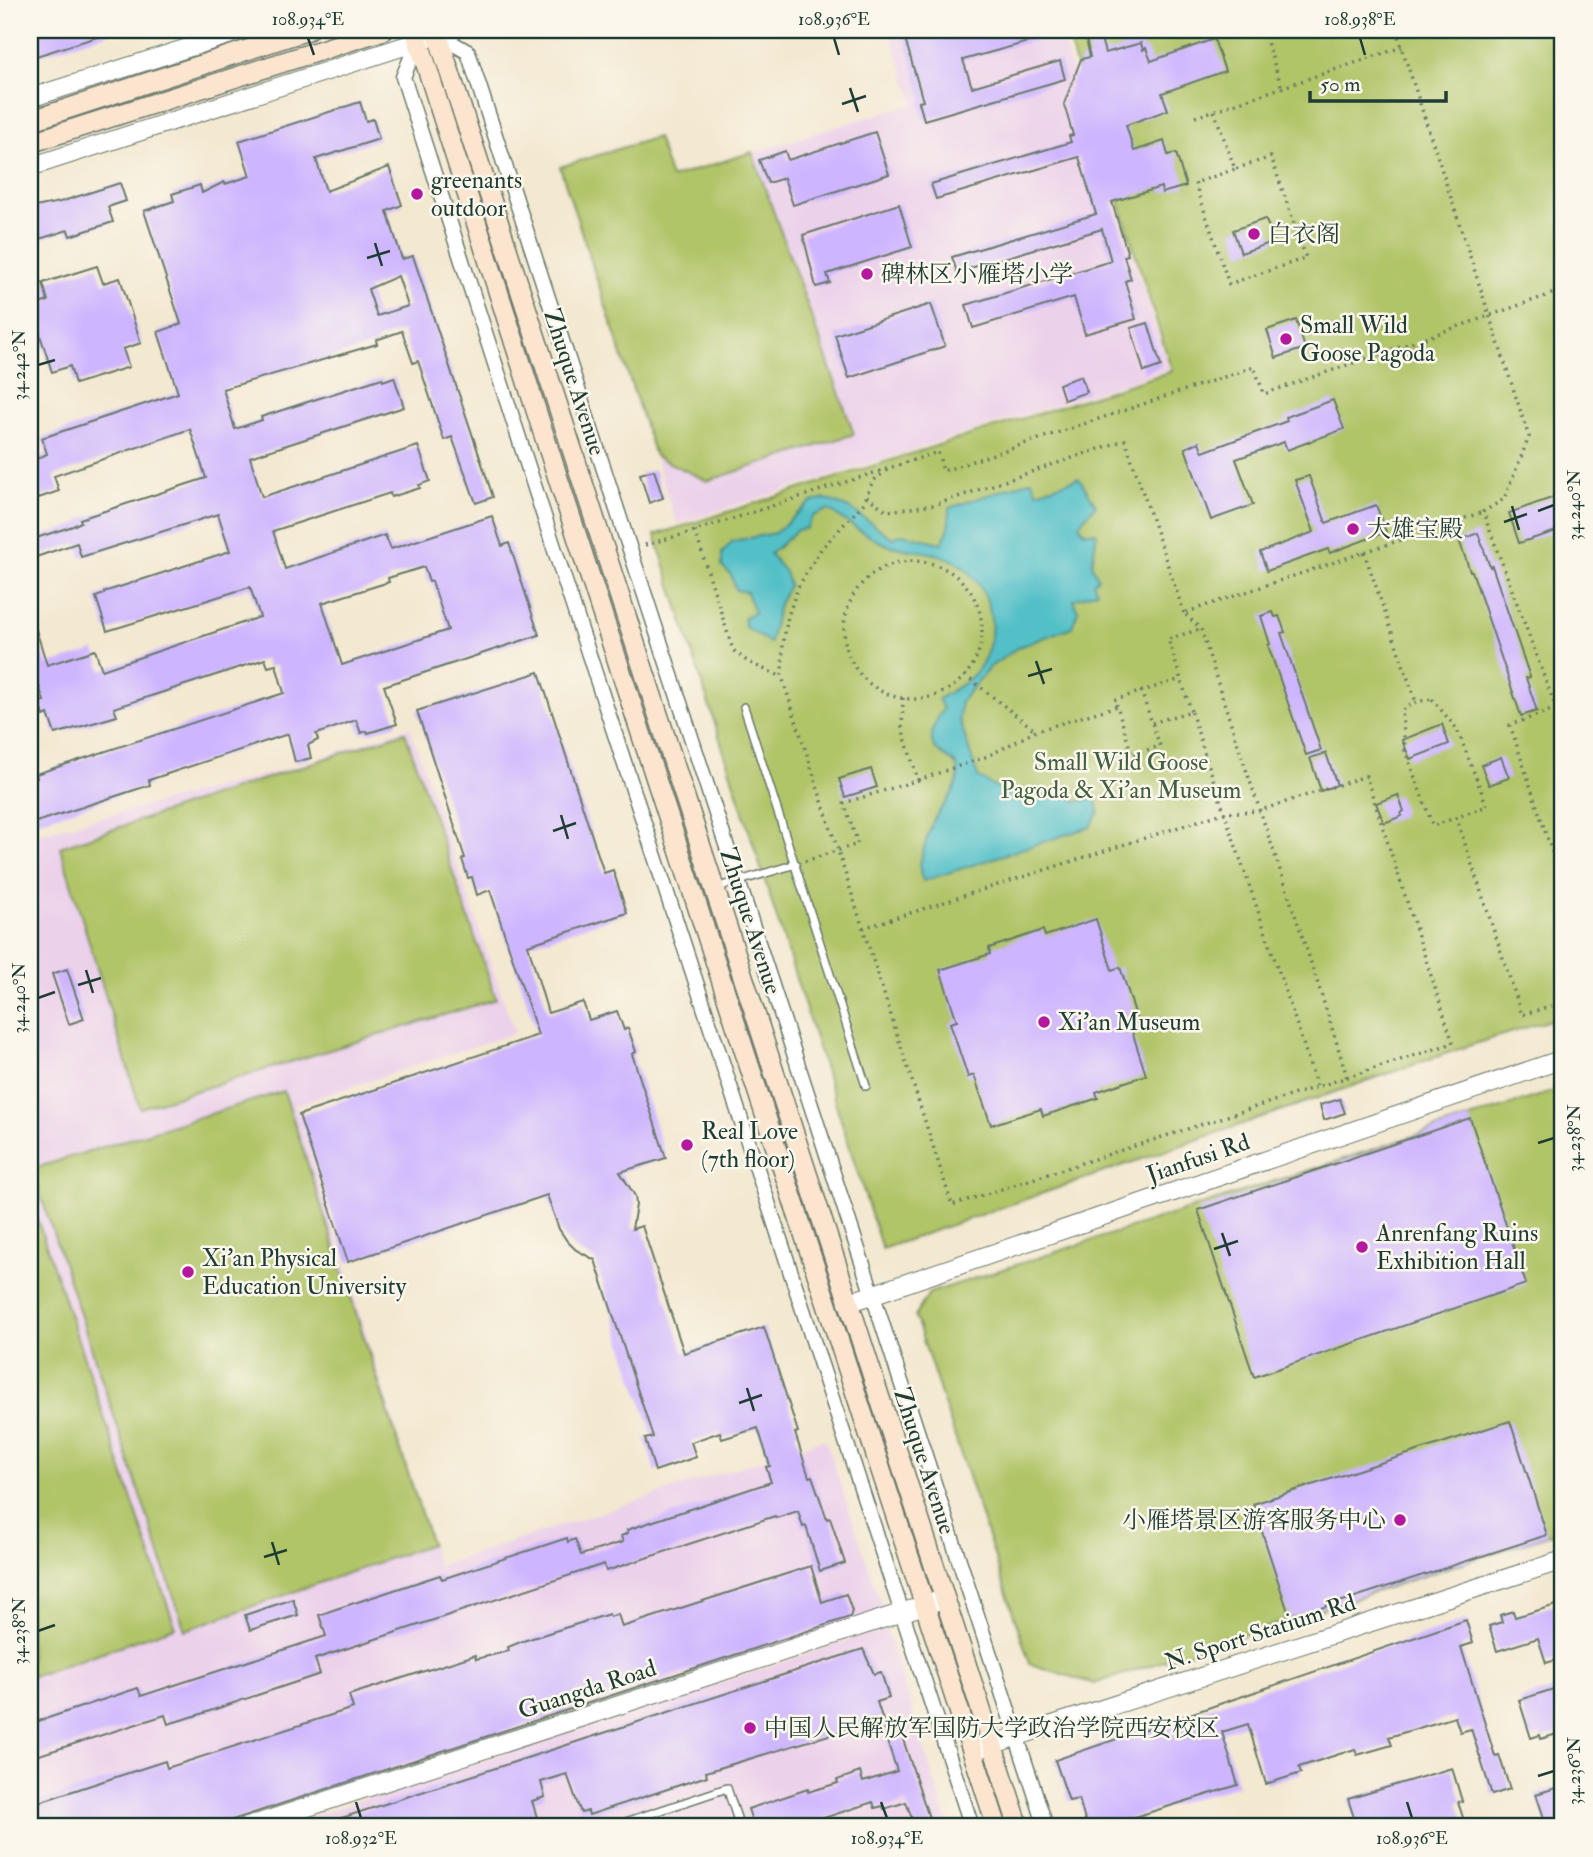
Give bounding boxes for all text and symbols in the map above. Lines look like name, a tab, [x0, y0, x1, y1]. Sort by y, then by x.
text: 108.934°E	[272, 8, 344, 31]
text: 108.936°E	[798, 8, 870, 31]
text: 108.938°E	[1324, 8, 1396, 31]
scale bar	[1310, 60, 1446, 104]
text: 50 m	[1320, 71, 1361, 98]
place label: greenants outdoor	[431, 165, 522, 224]
marker: greenants outdoor	[409, 186, 425, 202]
place label: 白衣阁	[1268, 219, 1340, 250]
marker: 白衣阁	[1246, 226, 1262, 242]
place label: 碑林区小雁塔小学	[881, 259, 1073, 290]
marker: 碑林区小雁塔小学	[859, 266, 875, 282]
street label: Zhuque Avenue	[536, 305, 613, 459]
place label: Small Wild Goose Pagoda	[1300, 310, 1436, 369]
text: 34.242°N	[8, 330, 31, 400]
marker: Small Wild Goose Pagoda	[1278, 331, 1294, 347]
text: 34.240°N	[1563, 470, 1586, 540]
place label: 大雄宝殿	[1367, 514, 1463, 545]
marker: 大雄宝殿	[1345, 521, 1361, 537]
park label: Small Wild Goose Pagoda & Xi'an Museum	[1001, 747, 1242, 806]
street label: Zhuque Avenue	[712, 844, 789, 998]
text: 34.240°N	[8, 963, 31, 1033]
place label: Xi'an Museum	[1058, 1007, 1201, 1038]
marker: Xi'an Museum	[1036, 1014, 1052, 1030]
text: 34.238°N	[1563, 1104, 1586, 1172]
place label: Real Love (7th floor)	[701, 1116, 798, 1175]
street label: Jianfusi Rd	[1142, 1126, 1254, 1191]
marker: Real Love (7th floor)	[679, 1137, 695, 1153]
place label: Anrenfang Ruins Exhibition Hall	[1375, 1218, 1538, 1277]
marker: Anrenfang Ruins Exhibition Hall	[1354, 1239, 1370, 1255]
place label: Xi'an Physical Education University	[202, 1243, 407, 1302]
marker: Xi'an Physical Education University	[180, 1264, 196, 1280]
street label: Zhuque Avenue	[886, 1384, 963, 1538]
place label: 小雁塔景区游客服务中心	[1122, 1505, 1386, 1536]
marker: 小雁塔景区游客服务中心	[1392, 1512, 1408, 1528]
street label: N. Sport Statium Rd	[1161, 1587, 1360, 1678]
text: 34.238°N	[8, 1597, 31, 1665]
street label: Guangda Road	[514, 1652, 660, 1726]
place label: 中国人民解放军国防大学政治学院西安校区	[764, 1713, 1220, 1744]
marker: 中国人民解放军国防大学政治学院西安校区	[742, 1720, 758, 1736]
text: 34.236°N	[1563, 1737, 1586, 1805]
text: 108.932°E	[325, 1827, 397, 1850]
text: 108.934°E	[851, 1827, 923, 1850]
text: 108.936°E	[1376, 1827, 1448, 1850]

